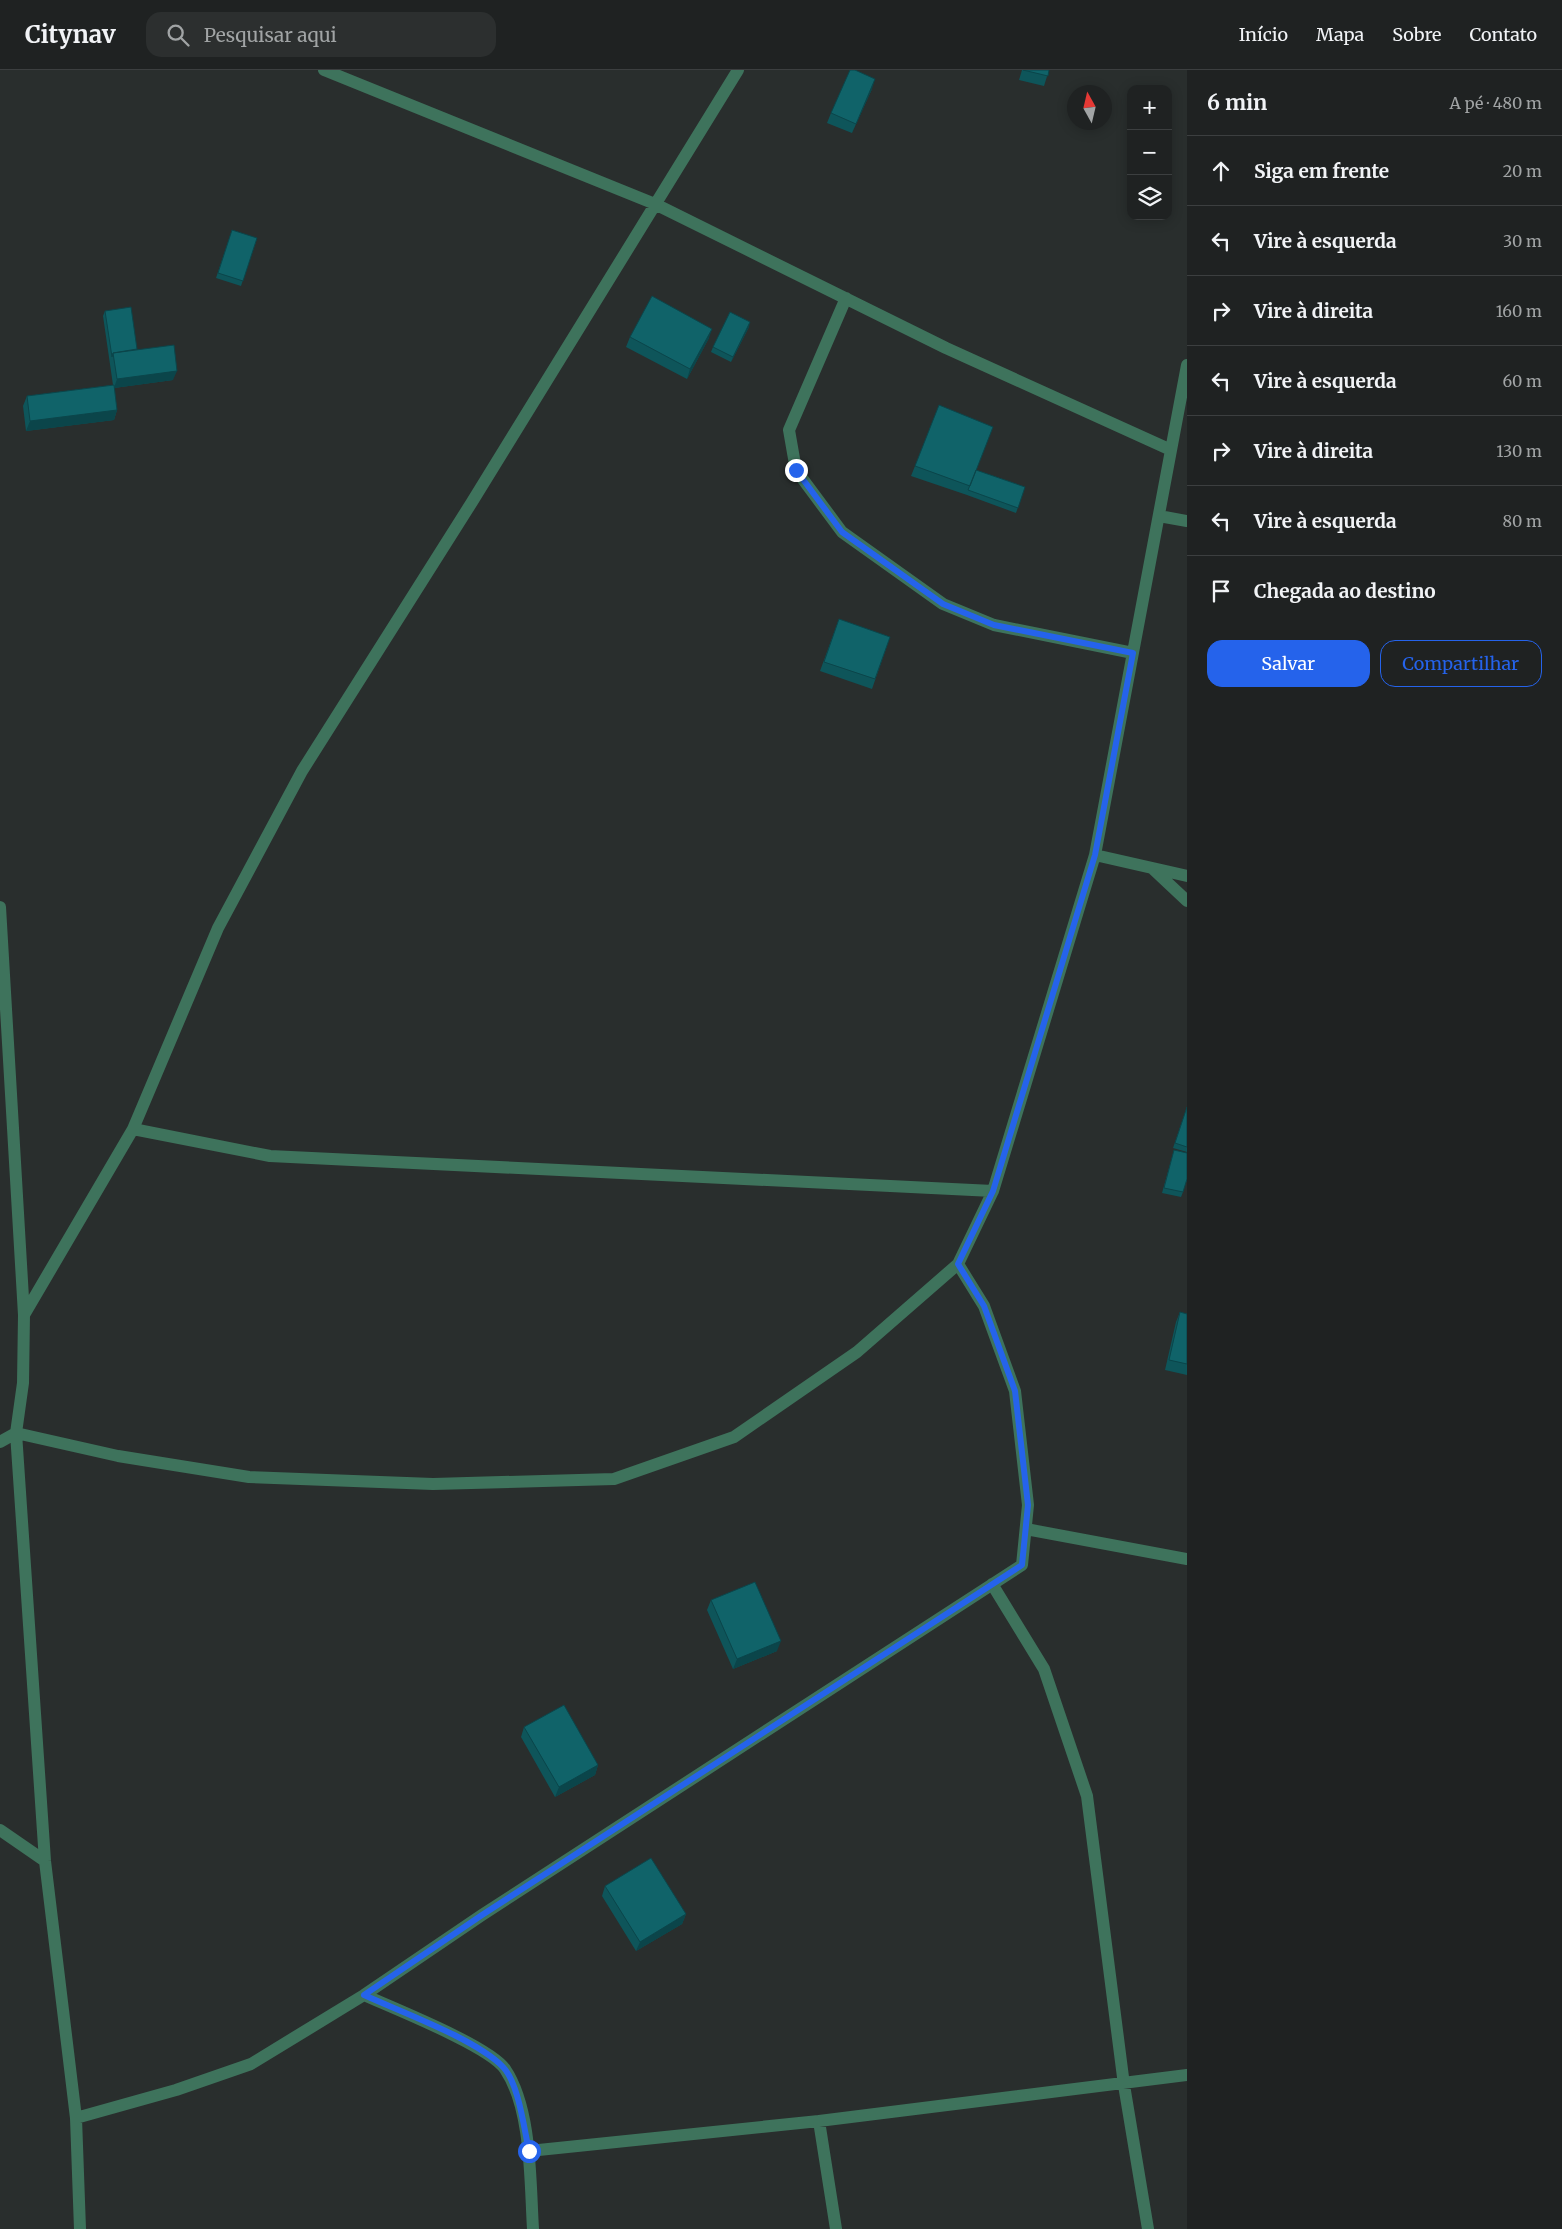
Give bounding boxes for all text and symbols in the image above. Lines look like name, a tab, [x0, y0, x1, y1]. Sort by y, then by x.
search box	[146, 12, 496, 57]
text: Citynav	[25, 19, 116, 50]
icon: search	[164, 21, 192, 49]
text: Pesquisar aqui	[204, 23, 337, 47]
text: Início	[1239, 23, 1288, 46]
text: Mapa	[1316, 23, 1364, 46]
text: Sobre	[1392, 23, 1442, 46]
text: Contato	[1470, 23, 1537, 46]
north arrow	[1067, 85, 1112, 130]
map controls	[1127, 85, 1172, 220]
button: +	[1127, 85, 1172, 130]
text: 6 min	[1207, 89, 1267, 116]
text: A pé · 480 m	[1450, 93, 1542, 113]
button: −	[1127, 130, 1172, 175]
icon: ahead	[1207, 157, 1235, 185]
text: Siga em frente	[1254, 159, 1389, 183]
text: 20 m	[1503, 161, 1542, 181]
button: layers	[1127, 175, 1172, 220]
icon: left	[1207, 227, 1235, 255]
text: Vire à esquerda	[1254, 229, 1397, 253]
text: 30 m	[1503, 231, 1542, 251]
icon: right	[1207, 297, 1235, 325]
text: Vire à direita	[1254, 299, 1373, 323]
text: 160 m	[1496, 301, 1542, 321]
icon: left	[1207, 367, 1235, 395]
text: Vire à esquerda	[1254, 369, 1397, 393]
text: 60 m	[1502, 371, 1542, 391]
icon: right	[1207, 437, 1235, 465]
text: Vire à direita	[1254, 439, 1373, 463]
text: 130 m	[1496, 441, 1542, 461]
route end	[785, 459, 808, 482]
icon: left	[1207, 507, 1235, 535]
text: Vire à esquerda	[1254, 509, 1397, 533]
text: 80 m	[1503, 511, 1542, 531]
icon: arrive	[1207, 577, 1235, 605]
text: Chegada ao destino	[1254, 579, 1436, 603]
button: Salvar	[1207, 640, 1370, 687]
button: Compartilhar	[1380, 640, 1542, 687]
route start	[518, 2140, 541, 2163]

